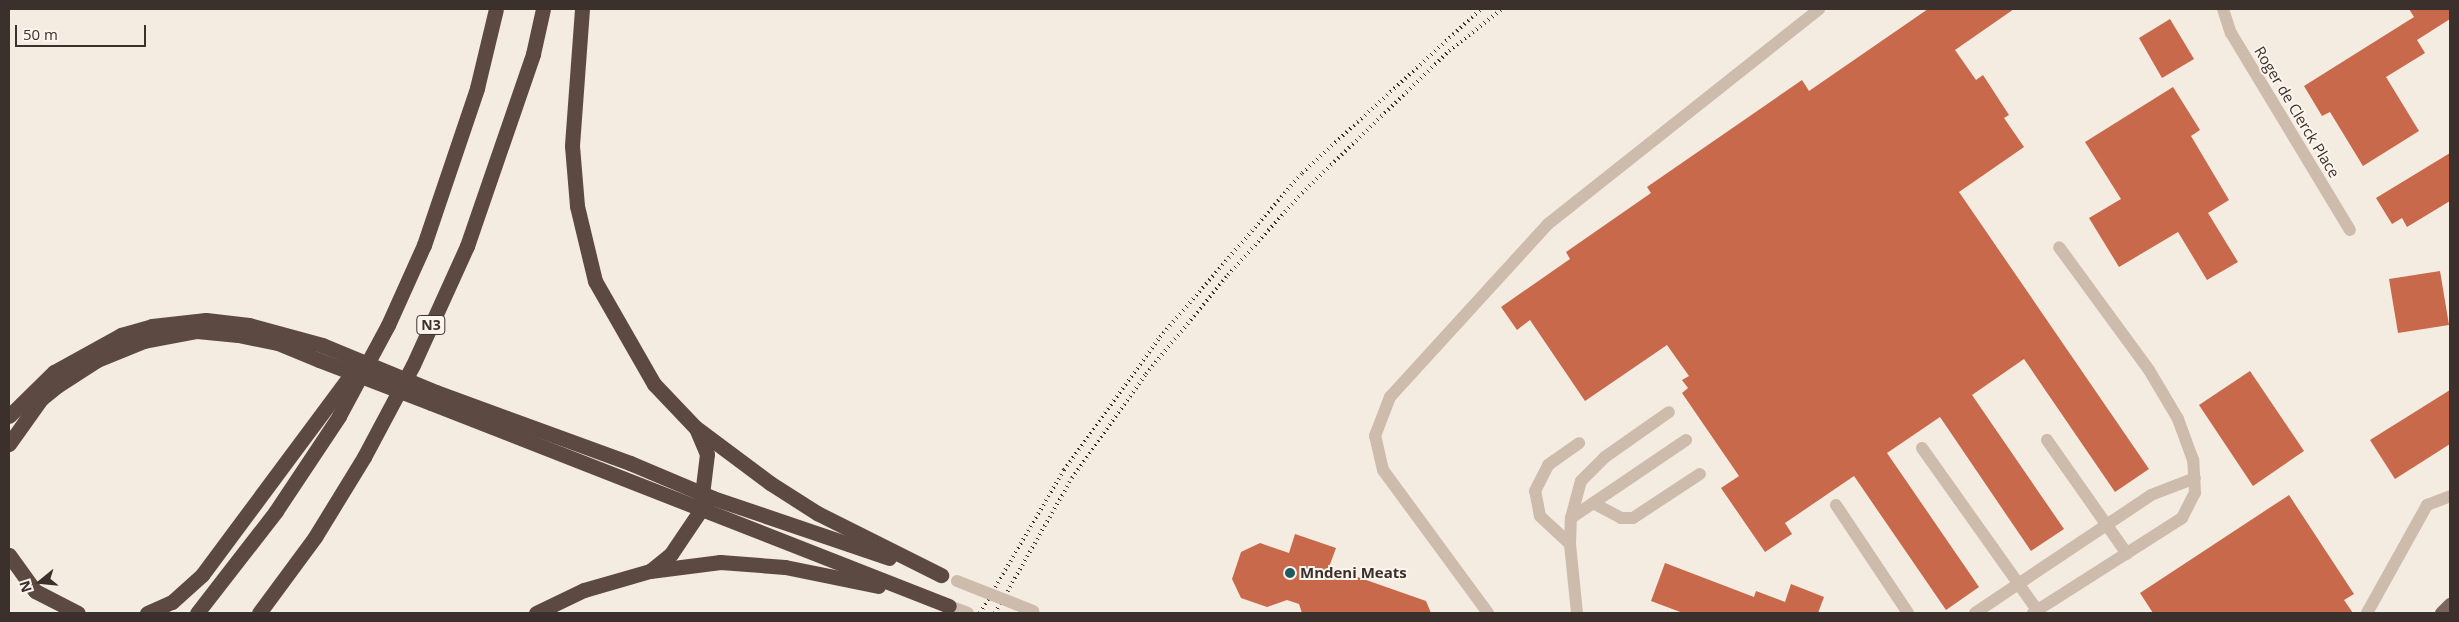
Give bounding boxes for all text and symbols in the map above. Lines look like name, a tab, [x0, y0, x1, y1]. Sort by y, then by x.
scale bar	[18, 15, 149, 47]
text: 50 m	[23, 24, 58, 44]
street label: Roger de Clerck Place	[2251, 43, 2343, 181]
road number: N3	[416, 314, 446, 336]
north arrow	[15, 557, 65, 607]
place label: Mndeni Meats	[1300, 564, 1407, 582]
marker: Mndeni Meats	[1284, 567, 1296, 579]
text: N	[14, 578, 36, 595]

